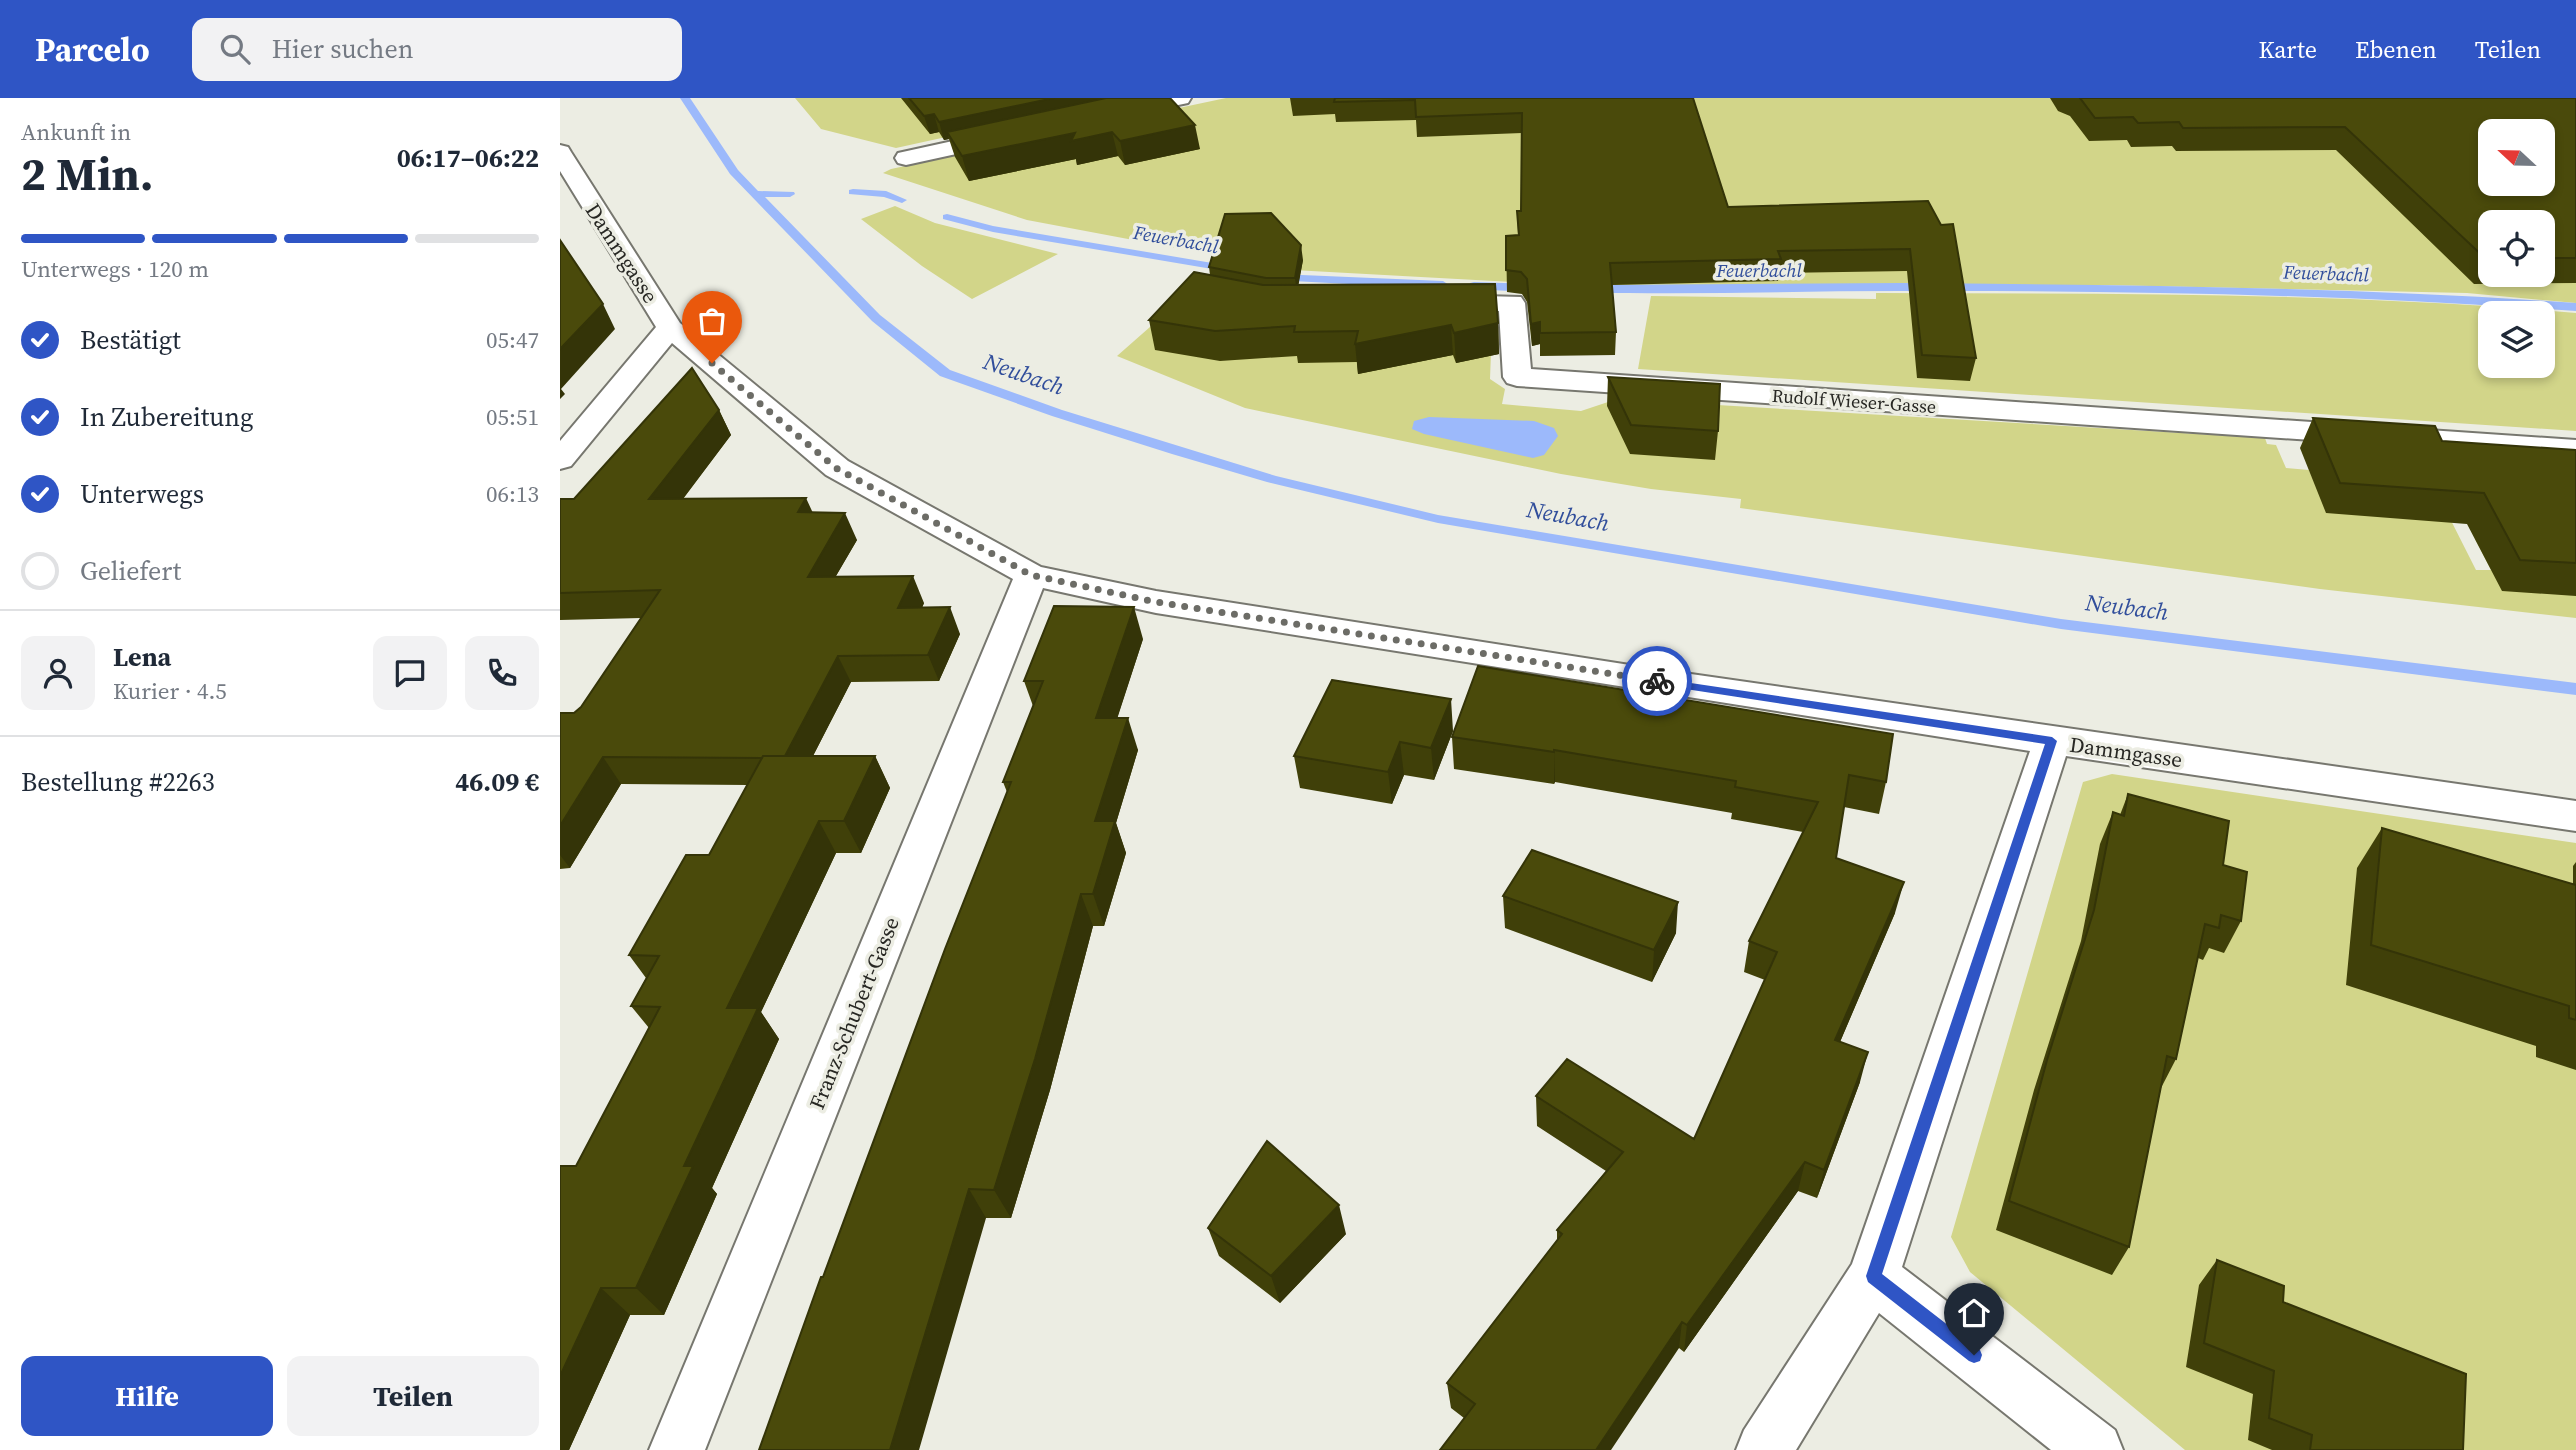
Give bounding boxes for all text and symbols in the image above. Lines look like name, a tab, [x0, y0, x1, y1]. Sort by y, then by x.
search box	[192, 18, 682, 81]
text: Parcelo	[35, 27, 150, 72]
icon: search	[216, 30, 254, 68]
text: Hier suchen	[272, 31, 413, 67]
text: Karte	[2258, 33, 2317, 66]
text: Ebenen	[2355, 33, 2437, 66]
text: Teilen	[2475, 33, 2541, 66]
text: Ankunft in	[21, 116, 131, 148]
north arrow	[2478, 119, 2555, 196]
map controls	[2478, 119, 2555, 378]
text: 06:17–06:22	[397, 140, 539, 176]
text: 2 Min.	[21, 142, 154, 205]
street label: Dammgasse	[579, 198, 665, 308]
button: locate	[2478, 210, 2555, 287]
water label: Feuerbachl	[1131, 219, 1221, 259]
text: Unterwegs · 120 m	[21, 253, 209, 285]
water label: Feuerbachl	[1715, 257, 1803, 283]
water label: Feuerbachl	[2282, 258, 2370, 288]
pin	[682, 291, 742, 363]
button: layers	[2478, 301, 2555, 378]
icon: bag	[693, 302, 731, 340]
icon: check	[21, 321, 59, 359]
text: Bestätigt	[80, 322, 181, 358]
text: 05:47	[486, 324, 539, 356]
water label: Neubach	[979, 345, 1069, 403]
street label: Rudolf Wieser-Gasse	[1771, 383, 1937, 419]
icon: check	[21, 398, 59, 436]
text: In Zubereitung	[80, 399, 254, 435]
text: 05:51	[486, 401, 539, 433]
icon: check	[21, 475, 59, 513]
text: Unterwegs	[80, 476, 204, 512]
text: 06:13	[486, 478, 539, 510]
water label: Neubach	[1523, 493, 1612, 539]
text: Geliefert	[80, 553, 181, 589]
water label: Neubach	[2083, 586, 2171, 628]
button: person	[21, 636, 95, 710]
button: chat	[373, 636, 447, 710]
button: phone	[465, 636, 539, 710]
text: Lena	[113, 639, 171, 675]
courier	[1622, 646, 1692, 716]
icon: bike	[1638, 662, 1676, 700]
text: Kurier · 4.5	[113, 675, 227, 707]
street label: Dammgasse	[2068, 730, 2184, 774]
text: Bestellung #2263	[21, 764, 215, 800]
text: 46.09 €	[455, 764, 539, 800]
street label: Franz-Schubert-Gasse	[802, 913, 906, 1113]
pin	[1944, 1283, 2004, 1355]
icon: home	[1955, 1294, 1993, 1332]
button: Hilfe	[21, 1356, 273, 1436]
button: Teilen	[287, 1356, 539, 1436]

